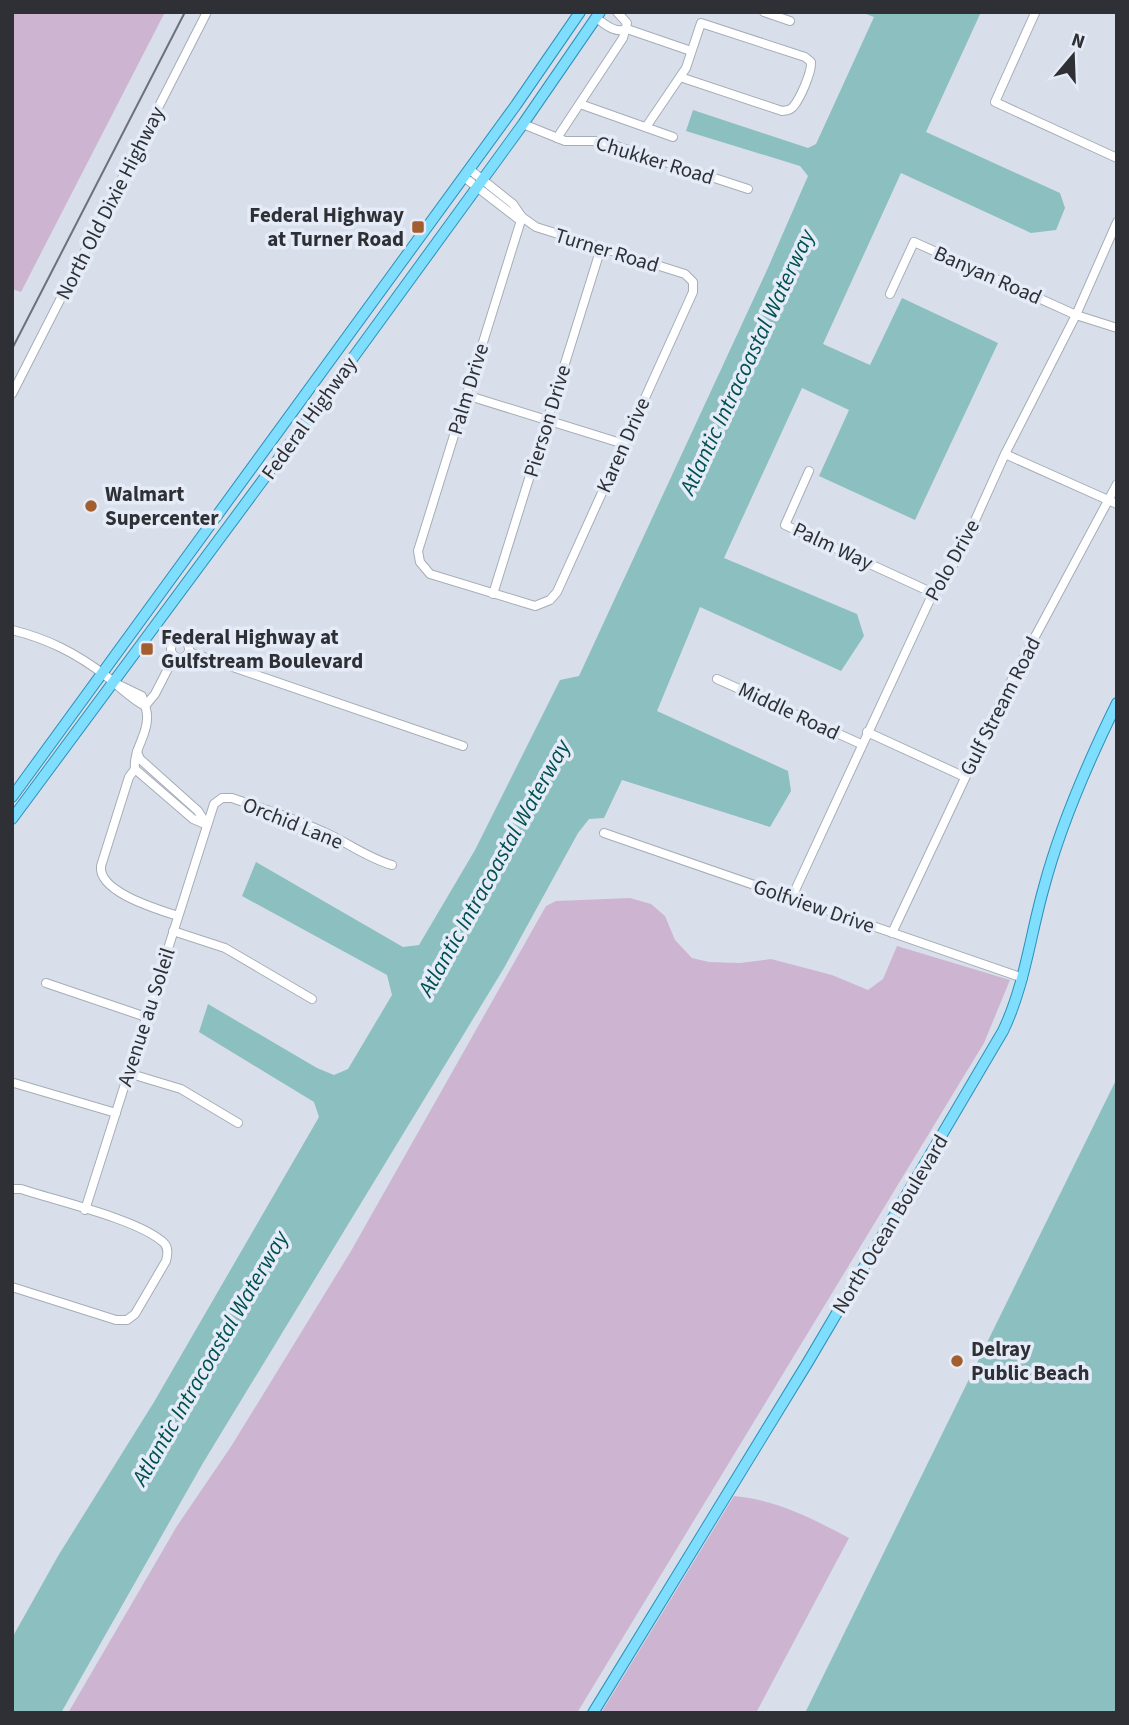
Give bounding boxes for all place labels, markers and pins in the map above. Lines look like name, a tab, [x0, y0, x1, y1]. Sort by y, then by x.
place label: Federal Highway at Turner Road	[249, 200, 404, 254]
marker: Federal Highway at Turner Road	[410, 219, 426, 235]
place label: Walmart Supercenter	[105, 479, 219, 533]
marker: Walmart Supercenter	[83, 498, 99, 514]
place label: Federal Highway at Gulfstream Boulevard	[161, 622, 363, 676]
marker: Federal Highway at Gulfstream Boulevard	[139, 641, 155, 657]
place label: Delray Public Beach	[971, 1334, 1090, 1388]
marker: Delray Public Beach	[949, 1353, 965, 1369]

